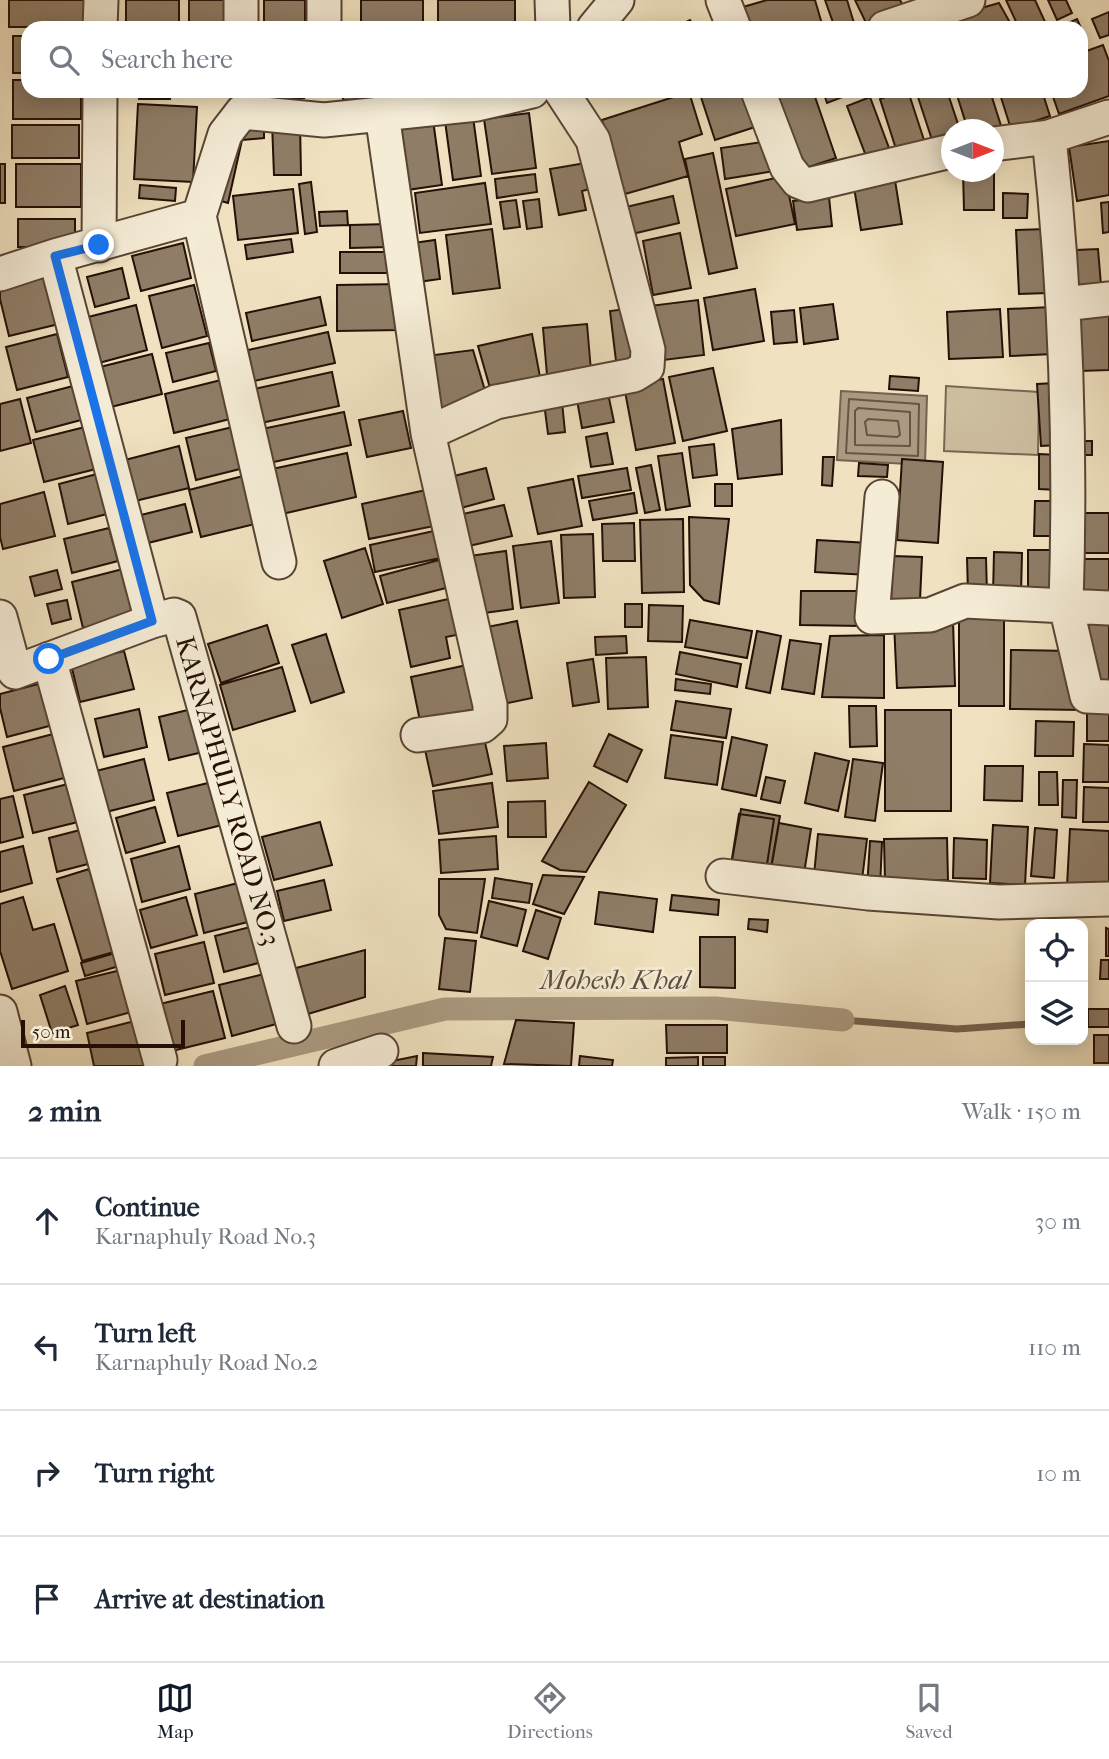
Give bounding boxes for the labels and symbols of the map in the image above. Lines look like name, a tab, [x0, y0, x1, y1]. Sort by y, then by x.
north arrow	[941, 119, 1004, 182]
route end	[83, 229, 114, 260]
street label: KARNAPHULY ROAD NO.3	[169, 633, 287, 949]
route start	[33, 643, 64, 674]
water label: Mohesh Khal	[538, 963, 693, 996]
scale bar	[21, 1017, 186, 1049]

